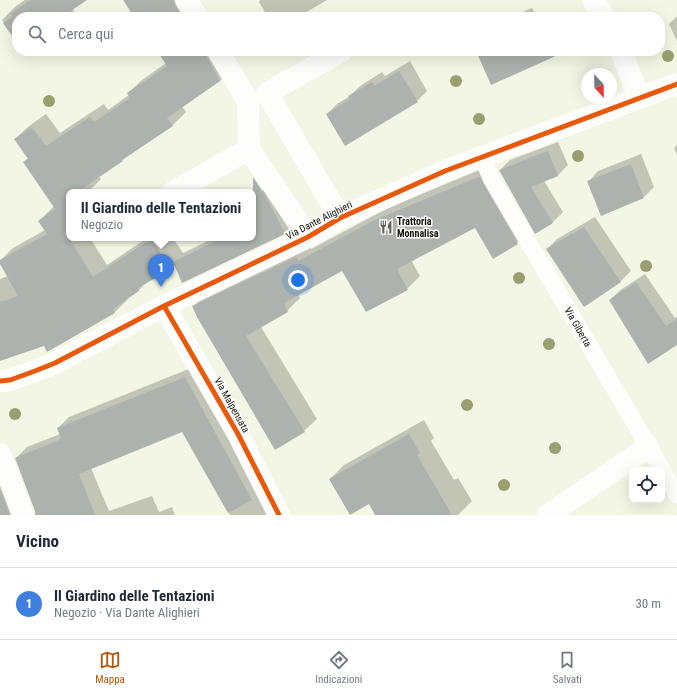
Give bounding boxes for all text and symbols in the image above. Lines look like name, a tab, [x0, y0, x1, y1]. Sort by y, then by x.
search box	[12, 12, 665, 56]
icon: search	[26, 23, 48, 45]
text: Cerca qui	[58, 25, 114, 43]
north arrow	[581, 68, 617, 104]
popup	[66, 189, 256, 241]
text: Il Giardino delle Tentazioni	[81, 199, 241, 217]
street label: Via Dante Alighieri	[284, 199, 354, 241]
place label: Trattoria Monnalisa	[397, 216, 439, 239]
text: Negozio	[81, 217, 123, 232]
restaurant icon: Trattoria Monnalisa	[378, 219, 394, 235]
pin: 1	[148, 254, 174, 287]
your location	[288, 270, 308, 290]
street label: Via Giberta	[562, 305, 594, 349]
street label: Via Malpensata	[212, 376, 252, 435]
map controls	[629, 467, 665, 503]
button: locate	[629, 467, 665, 503]
text: Vicino	[16, 531, 59, 551]
text: Il Giardino delle Tentazioni	[54, 587, 215, 605]
text: 1	[26, 596, 32, 611]
text: 30 m	[635, 596, 661, 611]
text: Negozio · Via Dante Alighieri	[54, 605, 200, 620]
tab: Mappa	[95, 649, 125, 686]
tab: Indicazioni	[315, 649, 362, 686]
tab: Salvati	[553, 649, 582, 686]

